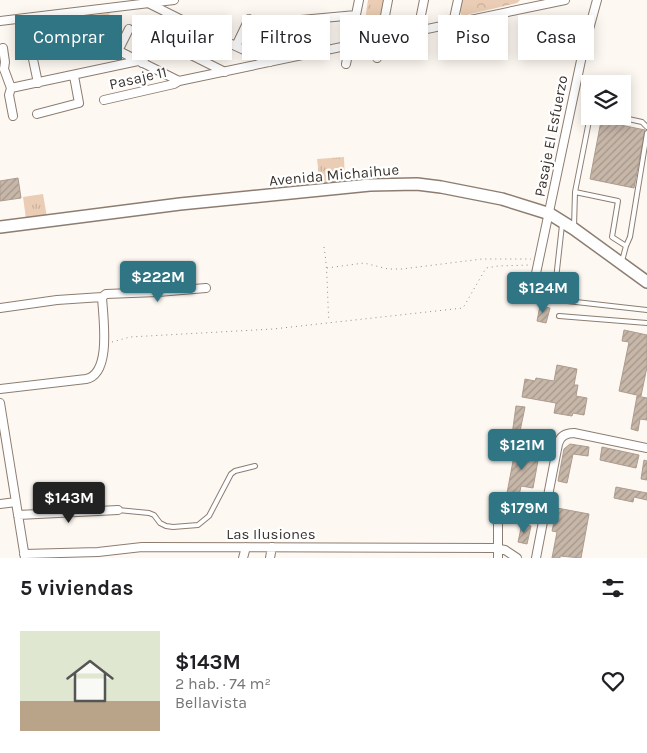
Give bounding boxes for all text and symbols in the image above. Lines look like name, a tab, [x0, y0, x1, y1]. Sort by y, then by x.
chip: Comprar	[15, 15, 122, 60]
chip: Alquilar	[132, 15, 232, 60]
chip: Filtros	[242, 15, 330, 60]
chip: Nuevo	[340, 15, 428, 60]
chip: Piso	[438, 15, 508, 60]
chip: Casa	[518, 15, 594, 60]
street label: Pasaje 11	[107, 63, 169, 93]
street label: Pasaje El Esfuerzo	[530, 74, 572, 198]
map controls	[581, 75, 631, 125]
button: layers	[581, 75, 631, 125]
street label: Avenida Michaihue	[268, 160, 400, 190]
pin: $222M	[123, 260, 193, 303]
text: $222M	[131, 267, 185, 286]
pin: $124M	[508, 272, 578, 314]
text: $124M	[518, 278, 568, 297]
pin: $121M	[487, 428, 557, 471]
text: $121M	[499, 435, 545, 454]
pin: $143M	[34, 482, 104, 524]
text: $143M	[44, 488, 94, 507]
pin: $179M	[489, 492, 559, 534]
text: $179M	[500, 498, 548, 517]
street label: Las Ilusiones	[226, 525, 316, 543]
icon: filters	[599, 574, 627, 602]
text: 5 viviendas	[20, 576, 134, 600]
text: $143M	[175, 650, 241, 674]
icon: home	[60, 651, 120, 711]
icon: heart	[599, 667, 627, 695]
text: 2 hab. · 74 m²	[175, 674, 271, 693]
text: Bellavista	[175, 693, 247, 712]

